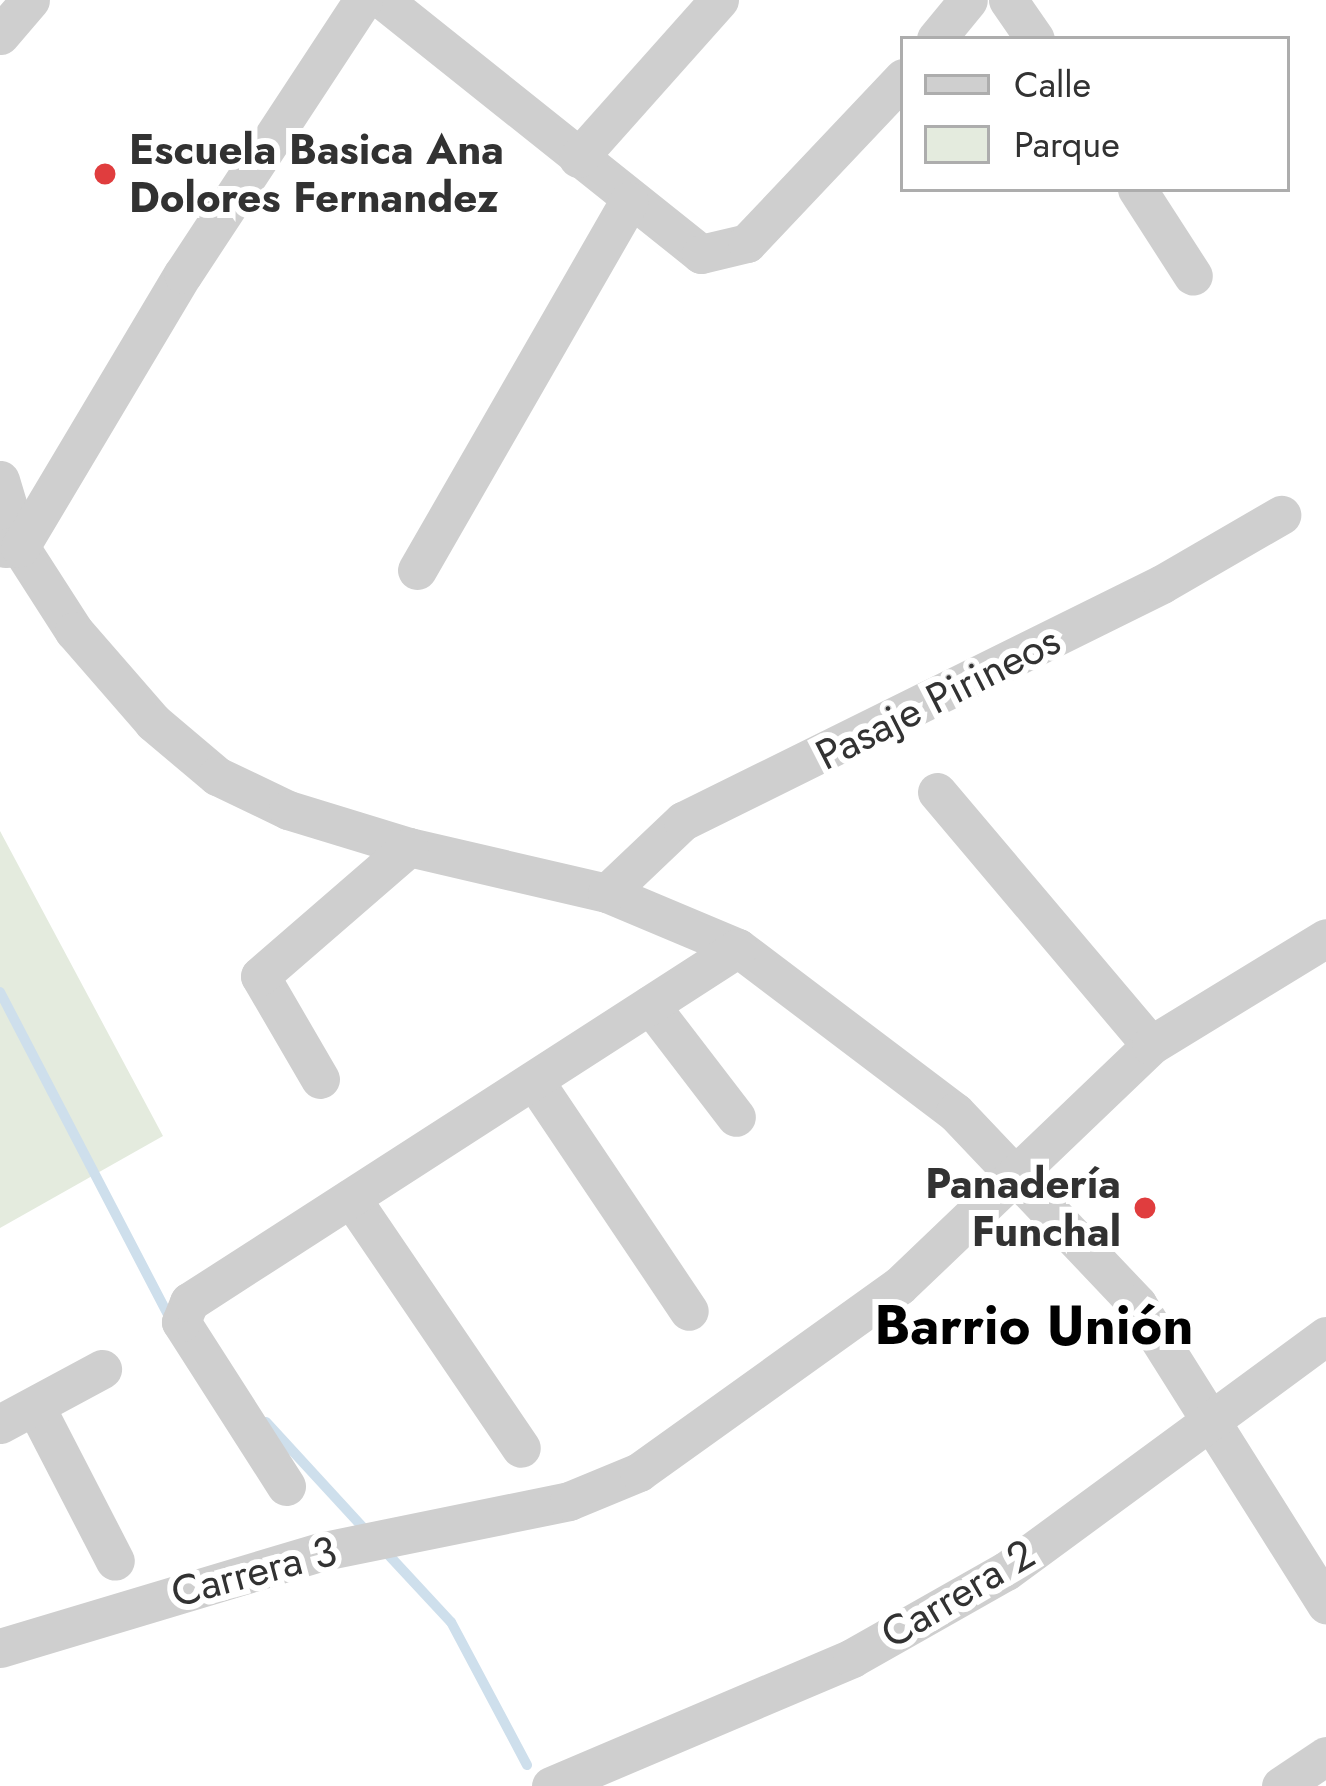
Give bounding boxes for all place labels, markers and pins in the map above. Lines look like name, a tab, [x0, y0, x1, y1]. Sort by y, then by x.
place label: Escuela Basica Ana Dolores Fernandez	[129, 125, 504, 224]
marker: Escuela Basica Ana Dolores Fernandez	[92, 161, 118, 187]
place label: Panadería Funchal	[925, 1159, 1121, 1258]
marker: Panadería Funchal	[1132, 1195, 1158, 1221]

